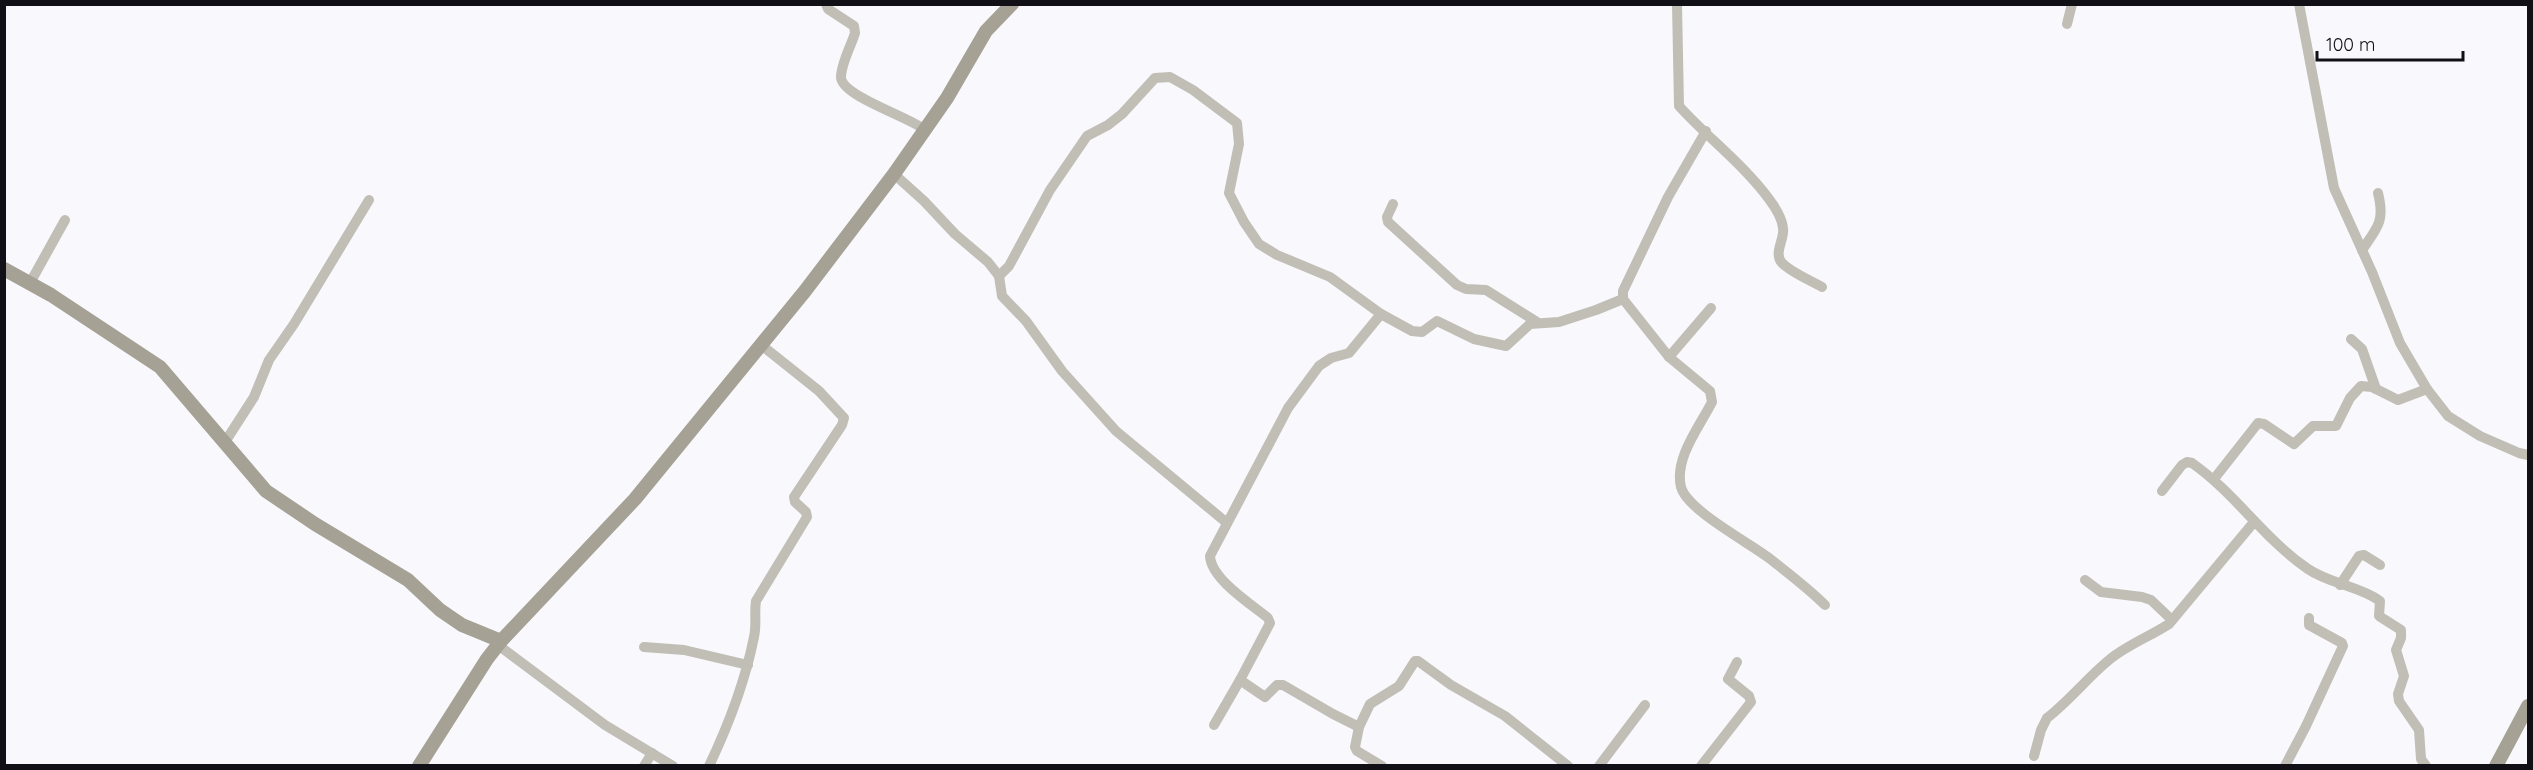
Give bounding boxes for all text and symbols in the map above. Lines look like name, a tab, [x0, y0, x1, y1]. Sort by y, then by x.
scale bar	[2317, 24, 2462, 62]
text: 100 m	[2326, 33, 2375, 56]

